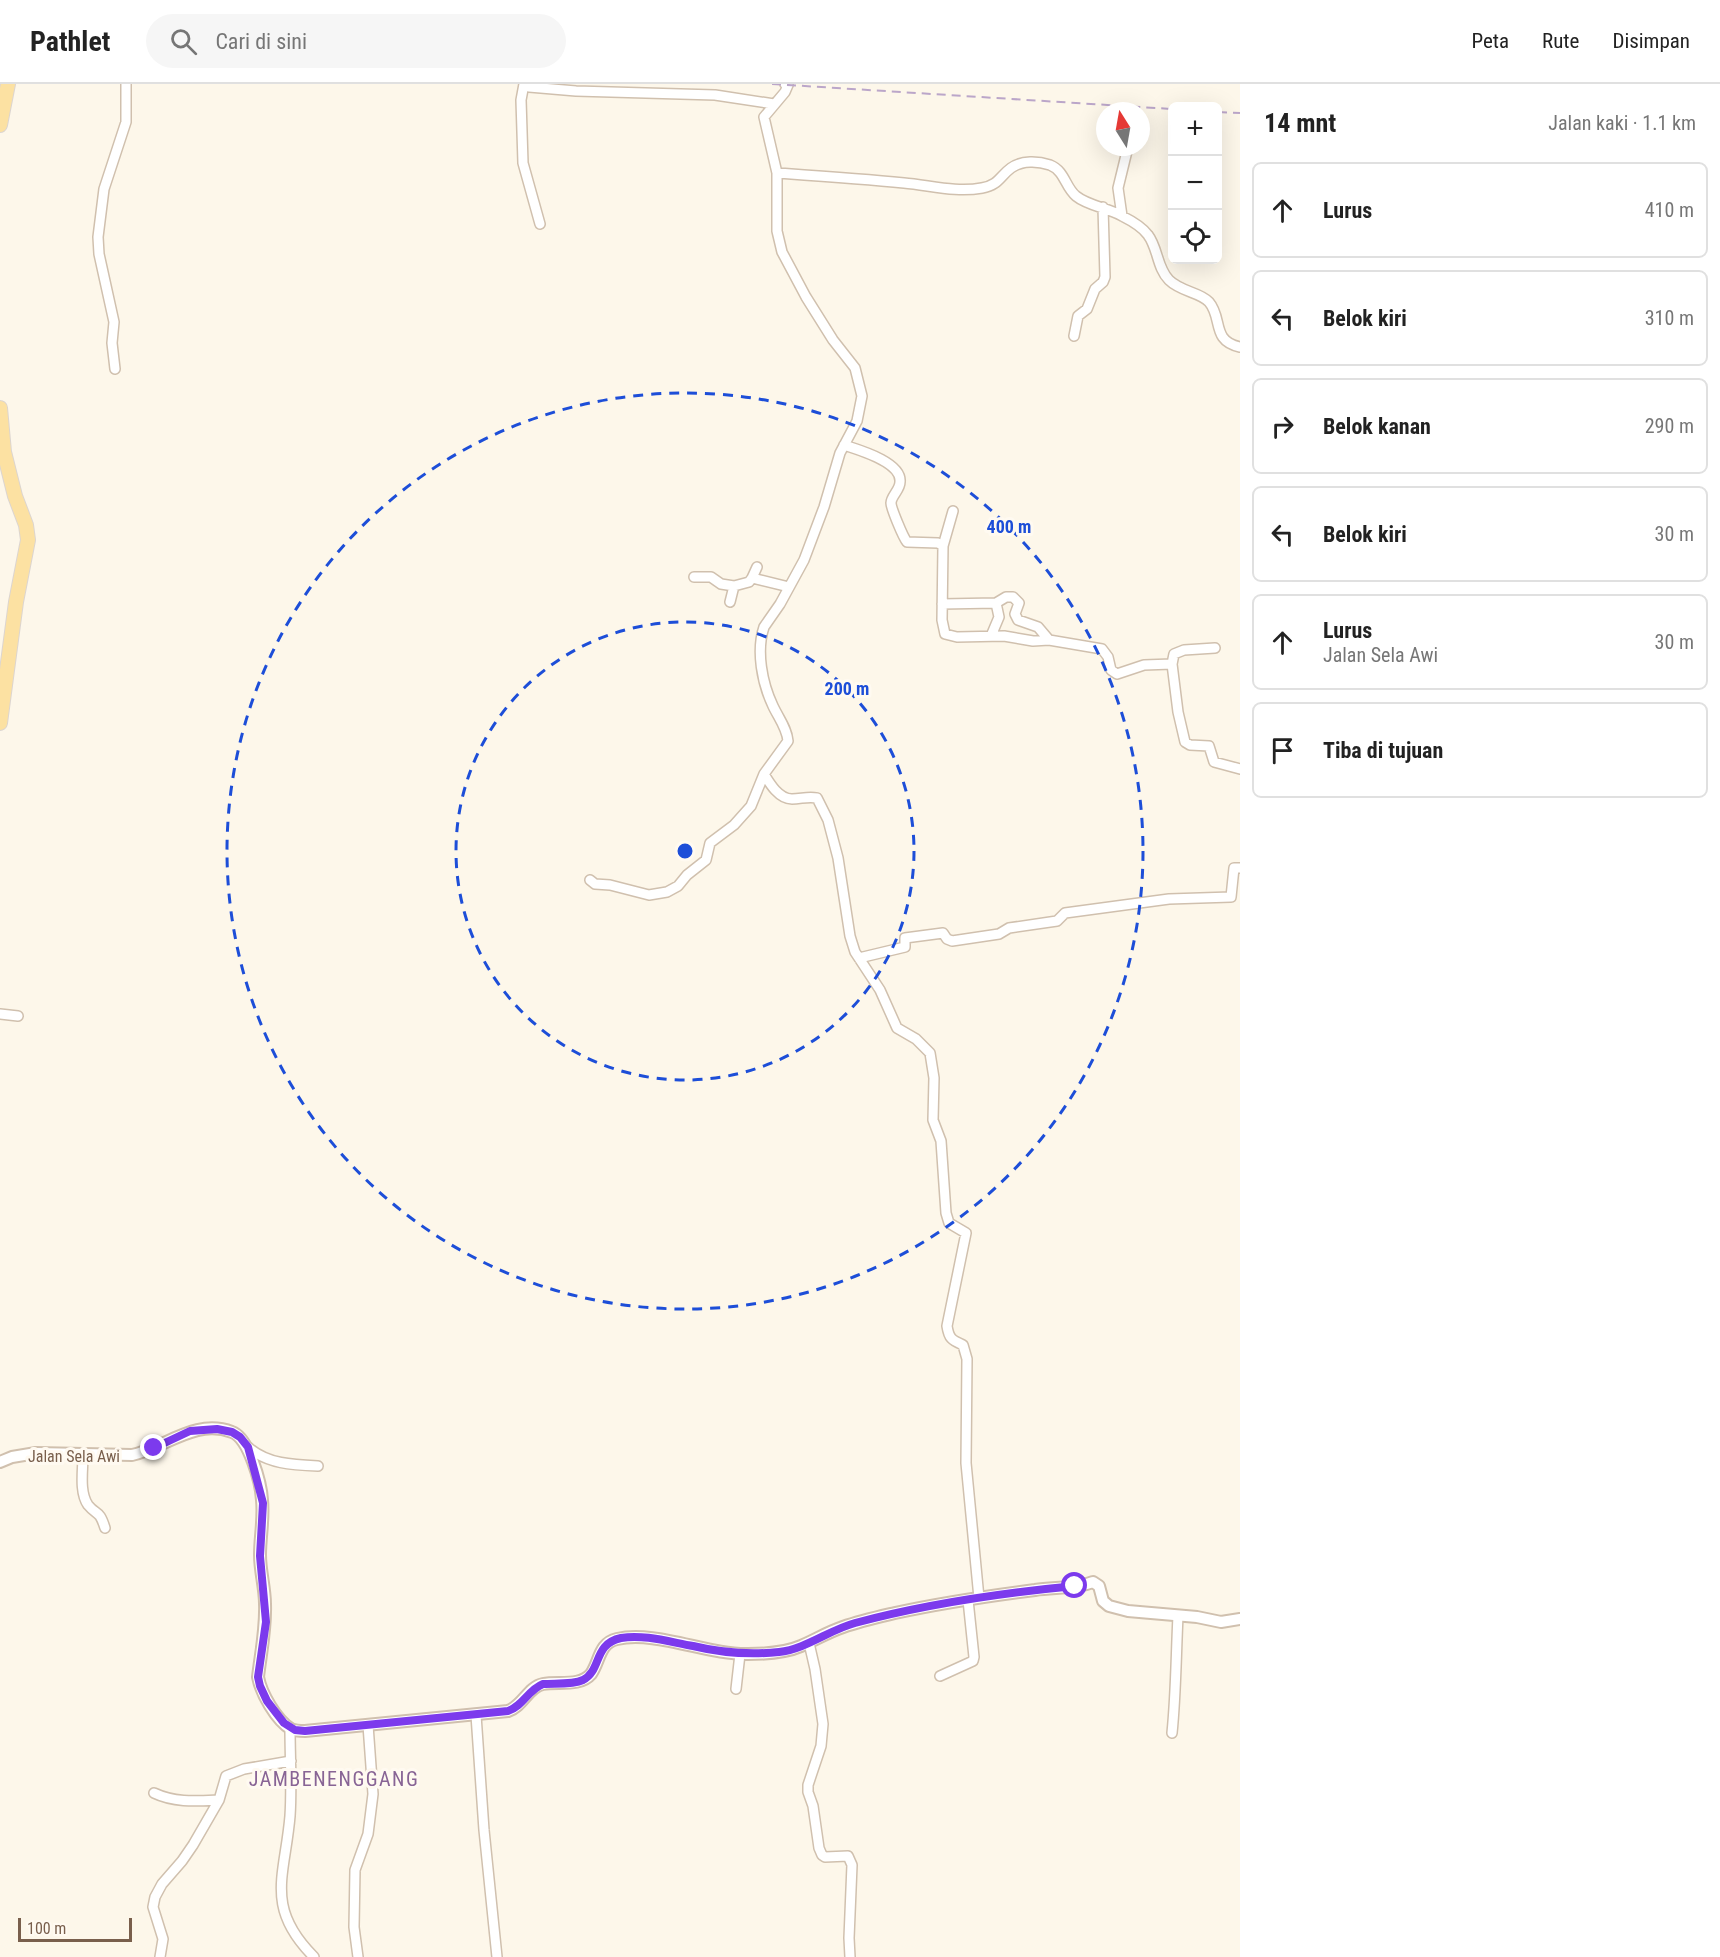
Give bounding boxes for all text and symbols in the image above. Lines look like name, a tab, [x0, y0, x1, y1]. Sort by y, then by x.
search box	[146, 14, 566, 68]
text: Pathlet	[30, 25, 110, 58]
icon: search	[167, 25, 200, 58]
text: Cari di sini	[215, 29, 307, 54]
text: Peta	[1471, 29, 1509, 53]
text: Rute	[1542, 29, 1579, 53]
text: Disimpan	[1612, 29, 1690, 53]
north arrow	[1096, 102, 1150, 156]
map controls	[1168, 102, 1222, 264]
button: +	[1168, 102, 1222, 156]
text: 14 mnt	[1264, 108, 1336, 138]
text: Jalan kaki · 1.1 km	[1548, 111, 1696, 135]
button: −	[1168, 156, 1222, 210]
icon: ahead	[1266, 194, 1299, 227]
text: Lurus	[1323, 198, 1372, 223]
text: 410 m	[1645, 198, 1694, 222]
button: locate	[1168, 210, 1222, 264]
icon: left	[1266, 302, 1299, 335]
text: Belok kiri	[1323, 306, 1407, 331]
text: 310 m	[1645, 306, 1694, 330]
icon: right	[1266, 410, 1299, 443]
text: Belok kanan	[1323, 414, 1431, 439]
text: 290 m	[1645, 414, 1694, 438]
text: 400 m	[987, 516, 1031, 537]
icon: left	[1266, 518, 1299, 551]
text: Belok kiri	[1323, 522, 1407, 547]
text: 30 m	[1655, 522, 1694, 546]
text: Lurus	[1323, 618, 1372, 643]
icon: ahead	[1266, 626, 1299, 659]
text: 30 m	[1655, 630, 1694, 654]
text: Jalan Sela Awi	[1323, 643, 1438, 667]
text: 200 m	[825, 678, 869, 699]
icon: arrive	[1266, 734, 1299, 767]
text: Tiba di tujuan	[1323, 738, 1443, 763]
centre of rings	[675, 841, 695, 861]
route end	[140, 1434, 166, 1460]
street label: Jalan Sela Awi	[28, 1447, 120, 1466]
route start	[1061, 1572, 1087, 1598]
district label: JAMBENENGGANG	[249, 1767, 419, 1791]
scale bar	[18, 1915, 132, 1942]
text: 100 m	[27, 1919, 66, 1938]

